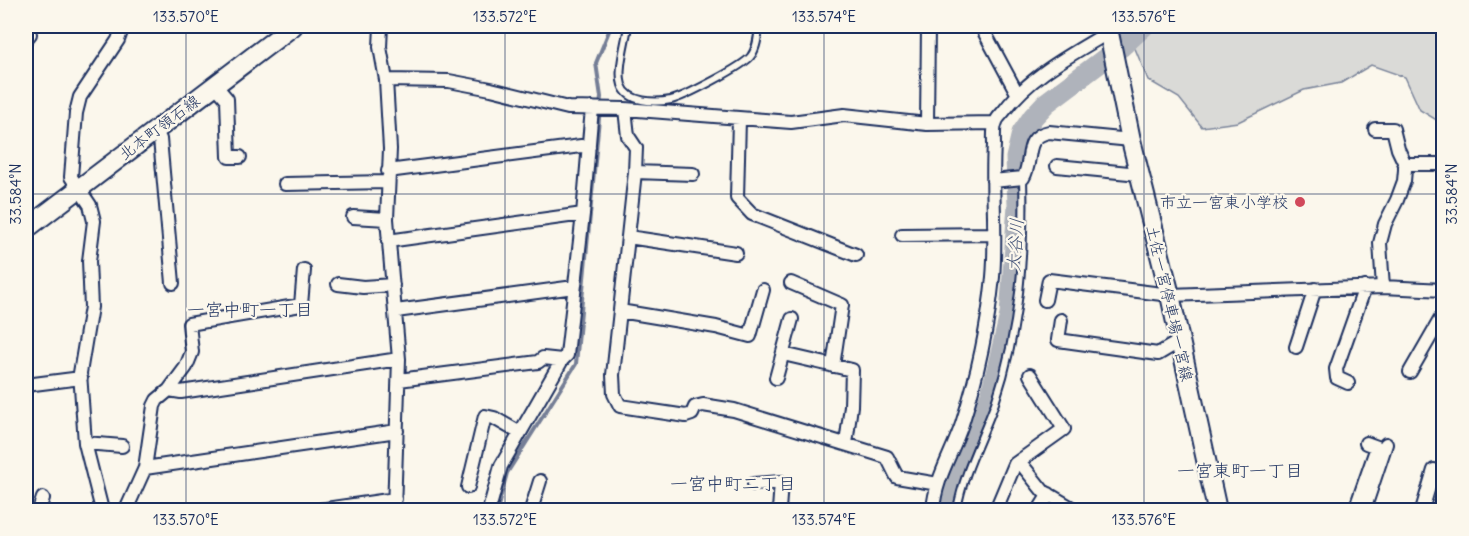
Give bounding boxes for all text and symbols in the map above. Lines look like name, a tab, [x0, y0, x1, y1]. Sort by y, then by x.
text: 133.570°E	[153, 7, 219, 26]
text: 133.572°E	[473, 7, 537, 26]
text: 133.574°E	[792, 7, 856, 26]
text: 133.576°E	[1112, 7, 1176, 26]
street label: 北本町領石線	[115, 90, 203, 164]
text: 33.584°N	[6, 163, 25, 225]
text: 33.584°N	[1442, 163, 1461, 225]
place label: 市立一宮東小学校	[1160, 192, 1288, 212]
marker: 市立一宮東小学校	[1293, 195, 1307, 209]
water label: 大谷川	[1002, 217, 1028, 273]
street label: 土佐一宮停車場一宮線	[1142, 223, 1198, 383]
district label: 一宮中町一丁目	[187, 298, 313, 321]
district label: 一宮東町一丁目	[1177, 459, 1303, 482]
district label: 一宮中町二丁目	[670, 472, 796, 495]
text: 133.570°E	[153, 510, 219, 529]
text: 133.572°E	[473, 510, 537, 529]
text: 133.574°E	[792, 510, 856, 529]
text: 133.576°E	[1112, 510, 1176, 529]

